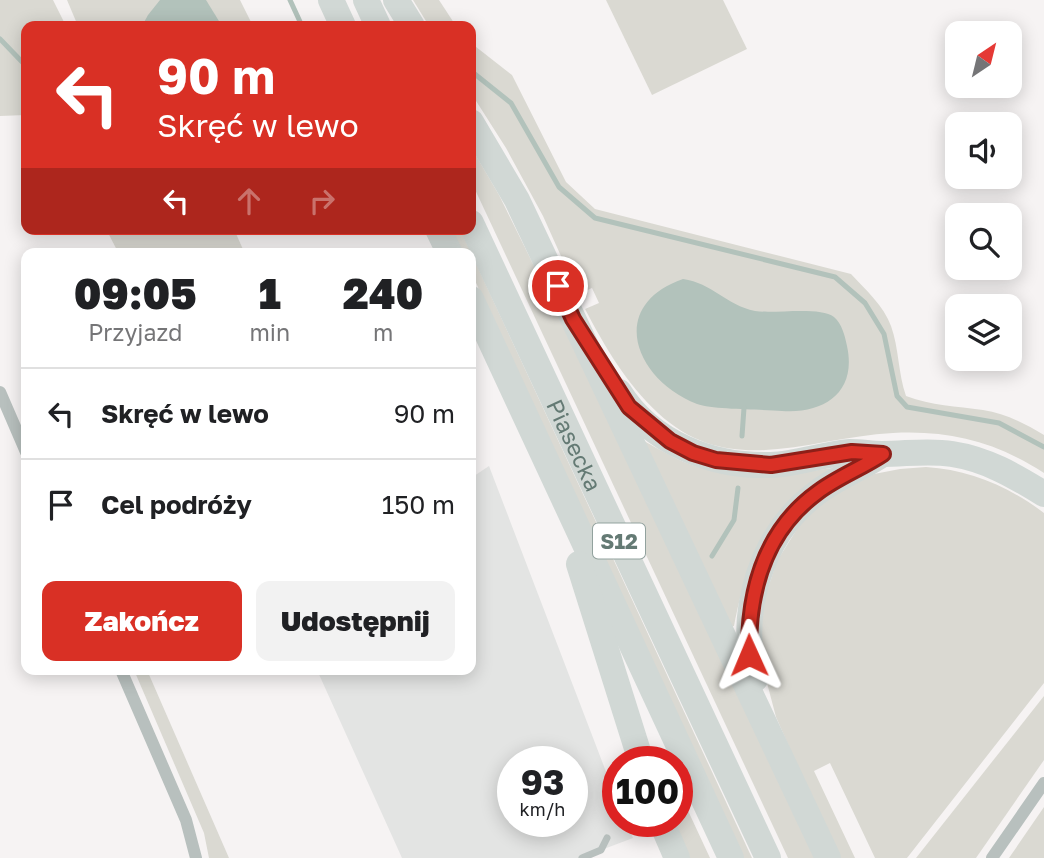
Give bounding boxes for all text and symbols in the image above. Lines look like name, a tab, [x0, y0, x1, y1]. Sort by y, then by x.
north arrow	[945, 21, 1022, 98]
map controls	[945, 21, 1022, 371]
text: 90 m	[157, 46, 275, 105]
icon: left	[42, 49, 133, 140]
text: Skręć w lewo	[157, 106, 359, 144]
button: sound	[945, 112, 1022, 189]
icon: left	[157, 182, 195, 220]
icon: ahead	[230, 182, 268, 220]
icon: right	[303, 182, 341, 220]
button: search	[945, 203, 1022, 280]
pin	[528, 256, 588, 316]
icon: arrive	[539, 267, 577, 305]
text: 09:05	[74, 268, 197, 318]
text: 1	[259, 268, 281, 318]
text: 240	[343, 268, 423, 318]
button: layers	[945, 294, 1022, 371]
text: Przyjazd	[88, 318, 182, 346]
text: min	[249, 318, 290, 346]
text: m	[373, 318, 393, 346]
icon: left	[42, 395, 80, 433]
street label: Piasecka	[541, 395, 608, 495]
text: Skręć w lewo	[101, 398, 269, 429]
text: 90 m	[394, 398, 455, 429]
icon: arrive	[42, 486, 80, 524]
text: Cel podróży	[101, 489, 252, 520]
text: 150 m	[382, 489, 455, 520]
road number: S12	[593, 524, 645, 558]
button: Zakończ	[42, 581, 242, 661]
button: Udostępnij	[256, 581, 455, 661]
position arrow	[712, 618, 786, 692]
speed limit sign: 100	[602, 746, 693, 837]
text: 93	[521, 761, 564, 803]
text: km/h	[520, 798, 565, 820]

